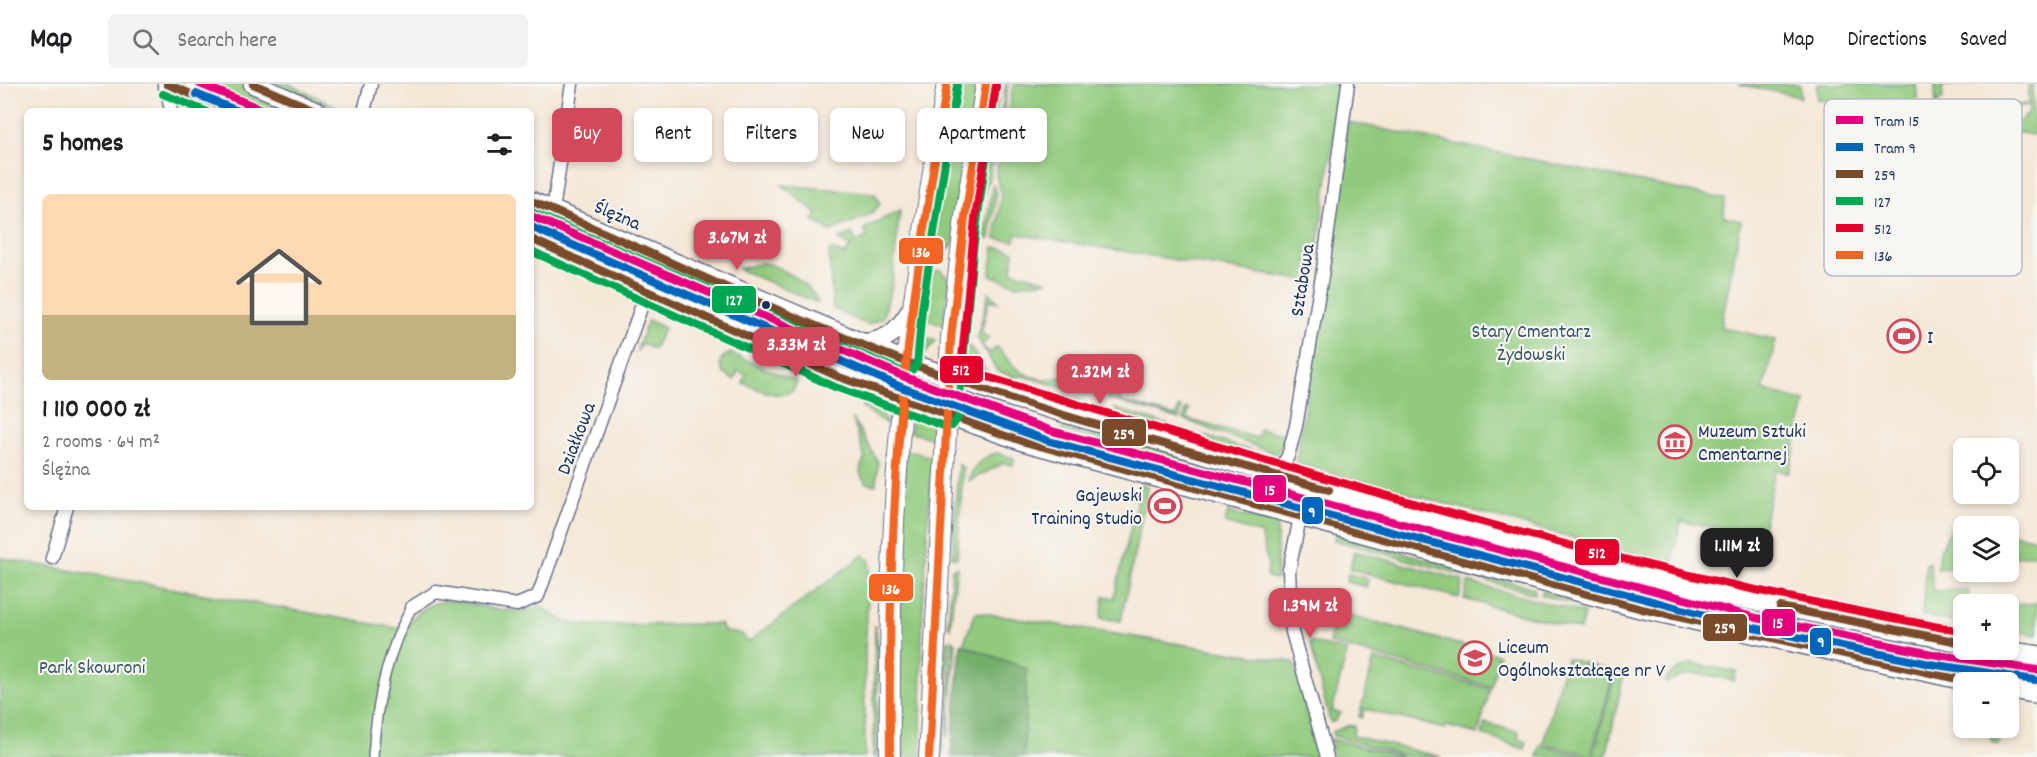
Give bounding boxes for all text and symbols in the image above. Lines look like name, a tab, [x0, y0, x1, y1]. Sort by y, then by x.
search box	[108, 14, 528, 68]
text: Map	[30, 21, 72, 61]
icon: search	[129, 25, 162, 58]
text: Search here	[177, 26, 277, 57]
text: Map	[1783, 26, 1814, 56]
text: Directions	[1847, 26, 1927, 56]
text: Saved	[1960, 26, 2007, 56]
legend	[1824, 99, 2022, 276]
chip: Buy	[552, 108, 622, 162]
chip: Rent	[634, 108, 712, 162]
chip: Filters	[724, 108, 818, 162]
chip: New	[830, 108, 905, 162]
chip: Apartment	[917, 108, 1047, 162]
text: Tram 15	[1874, 111, 1919, 134]
text: 5 homes	[42, 126, 124, 163]
icon: filters	[483, 128, 516, 161]
text: Tram 9	[1874, 138, 1916, 161]
text: 259	[1874, 165, 1896, 188]
text: 127	[1874, 192, 1891, 215]
street label: Ślężna	[589, 194, 645, 239]
text: 512	[1874, 219, 1892, 242]
pin: 3.67M zł	[675, 220, 799, 271]
text: 3.67M zł	[708, 225, 766, 253]
icon: home	[225, 233, 333, 341]
line badge: 136	[898, 237, 944, 265]
text: 136	[912, 242, 930, 265]
street label: Sztabowa	[1284, 242, 1324, 319]
text: 136	[1874, 246, 1893, 269]
line badge: 127	[711, 285, 757, 314]
text: 127	[726, 290, 742, 313]
unlabelled marker	[760, 299, 772, 311]
sports icon: I	[1886, 318, 1922, 354]
park label: Stary Cmentarz Żydowski	[1471, 319, 1591, 370]
place label: I	[1927, 325, 1933, 353]
pin: 3.33M zł	[734, 327, 858, 378]
text: 3.33M zł	[767, 332, 825, 360]
pin: 2.32M zł	[1038, 354, 1162, 405]
line badge: 512	[939, 355, 984, 384]
text: 2.32M zł	[1071, 359, 1129, 387]
text: 512	[952, 360, 970, 383]
text: 1 110 000 zł	[42, 392, 150, 429]
street label: Działkowa	[551, 398, 605, 479]
line badge: 259	[1101, 418, 1147, 447]
place label: Muzeum Sztuki Cmentarnej	[1698, 419, 1806, 470]
text: 259	[1113, 424, 1135, 447]
museum icon: Muzeum Sztuki Cmentarnej	[1657, 424, 1693, 460]
text: 2 rooms · 64 m²	[42, 429, 160, 457]
map controls	[1953, 438, 2019, 738]
button: locate	[1953, 438, 2019, 504]
text: Ślężna	[42, 457, 90, 485]
line badge: 15	[1252, 474, 1287, 503]
text: 15	[1265, 480, 1275, 503]
place label: Gajewski Training Studio	[1031, 483, 1142, 534]
sports icon: Gajewski Training Studio	[1147, 488, 1183, 524]
line badge: 9	[1301, 496, 1324, 525]
text: 9	[1308, 502, 1316, 525]
button: layers	[1953, 516, 2019, 582]
pin: 1.11M zł	[1675, 528, 1799, 579]
text: 1.11M zł	[1714, 533, 1760, 561]
line badge: 512	[1574, 538, 1620, 566]
text: 512	[1588, 543, 1606, 566]
line badge: 136	[868, 573, 914, 602]
text: 136	[882, 579, 900, 602]
pin: 1.39M zł	[1248, 588, 1372, 639]
text: 1.39M zł	[1283, 593, 1337, 621]
button: +	[1953, 594, 2019, 660]
line badge: 15	[1761, 608, 1796, 637]
line badge: 259	[1702, 613, 1748, 642]
text: 15	[1773, 613, 1783, 636]
text: 259	[1714, 618, 1736, 641]
line badge: 9	[1809, 627, 1832, 656]
text: 9	[1817, 632, 1825, 655]
place label: Liceum Ogólnokształcące nr V	[1498, 635, 1666, 686]
school or university icon: Liceum Ogólnokształcące nr V	[1457, 640, 1493, 676]
park label: Park Skowroni	[39, 655, 146, 683]
button: −	[1953, 672, 2019, 738]

